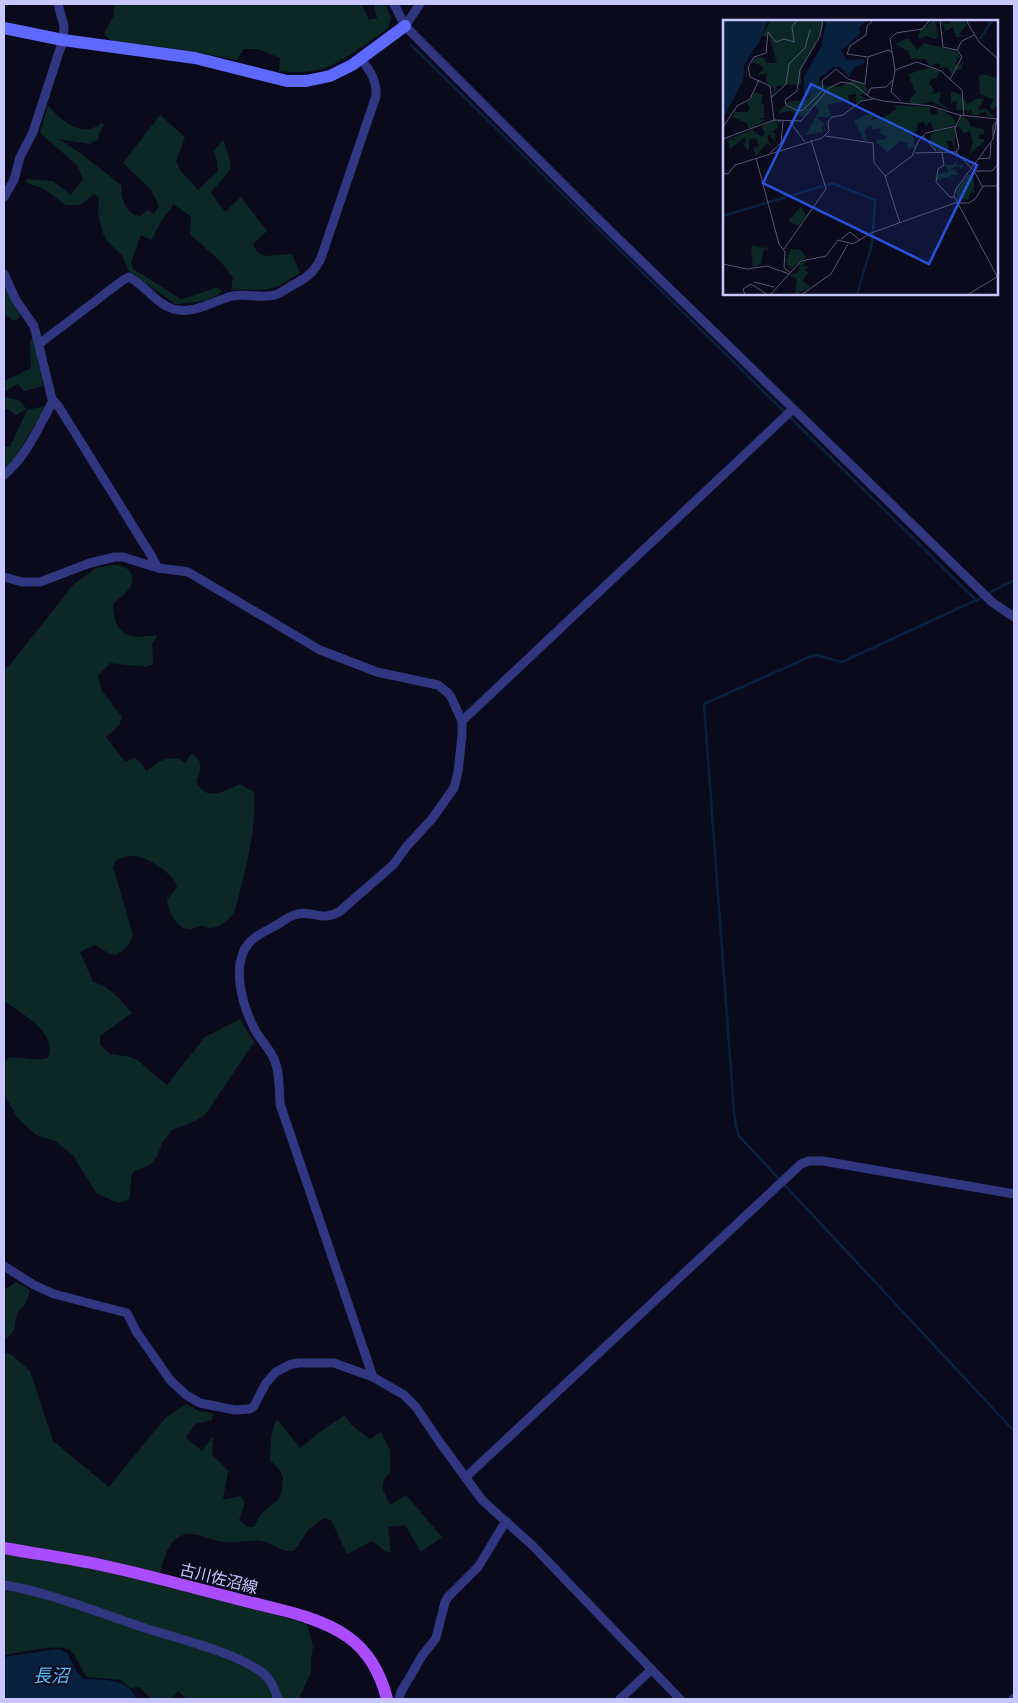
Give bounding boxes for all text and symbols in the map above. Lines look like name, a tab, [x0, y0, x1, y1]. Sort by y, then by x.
inset map	[723, 20, 998, 295]
street label: 古川佐沼線	[178, 1559, 260, 1597]
water label: 長沼	[33, 1665, 72, 1686]

